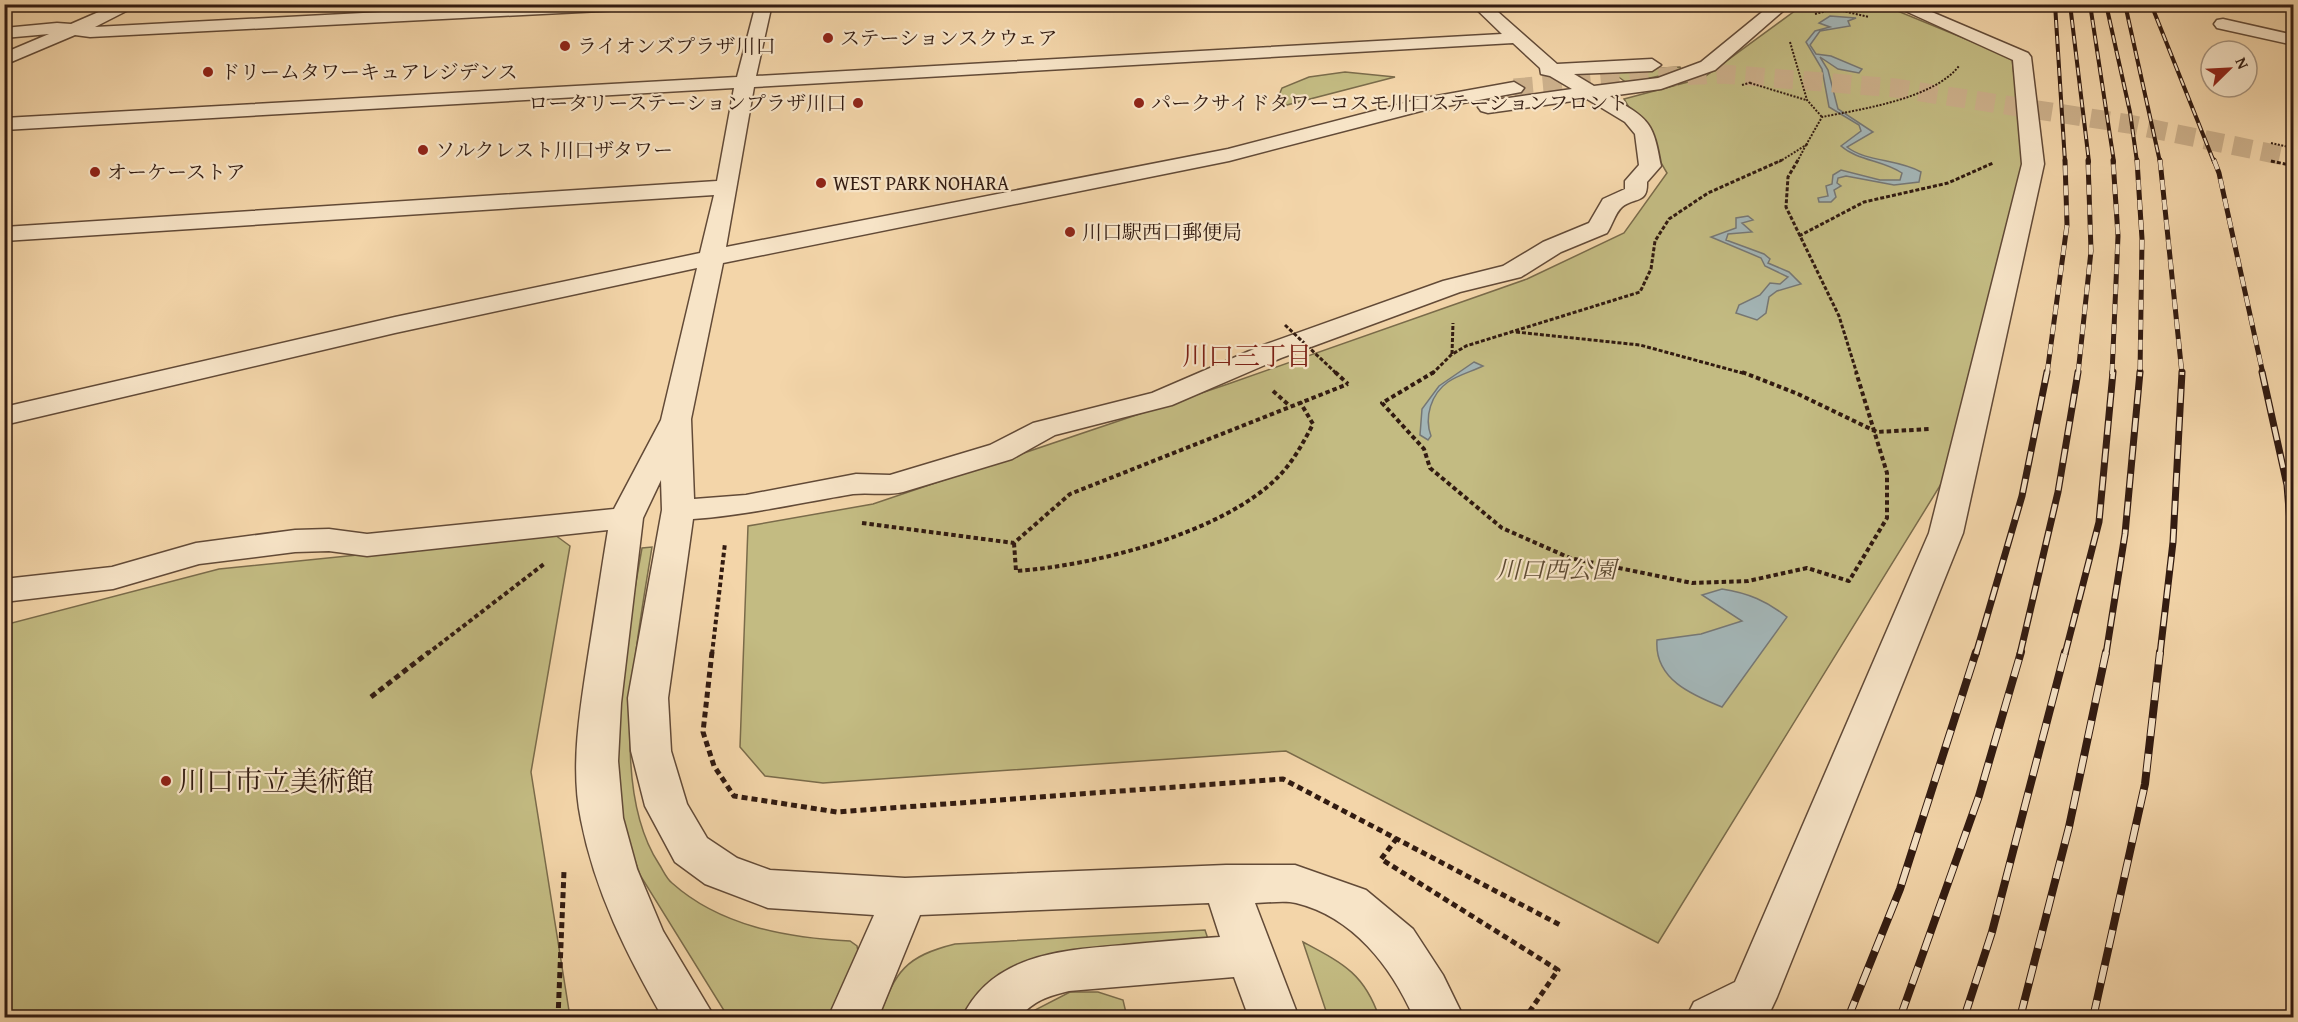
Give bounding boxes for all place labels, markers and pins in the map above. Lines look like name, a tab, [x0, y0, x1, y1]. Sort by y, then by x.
place label: ステーションスクウェア	[840, 23, 1057, 52]
place label: ライオンズプラザ川口	[577, 31, 775, 60]
marker: ステーションスクウェア	[821, 31, 835, 45]
marker: ライオンズプラザ川口	[558, 39, 572, 53]
place label: ドリームタワーキュアレジデンス	[220, 57, 518, 86]
marker: ドリームタワーキュアレジデンス	[201, 65, 215, 79]
place label: ロータリーステーションプラザ川口	[528, 88, 846, 117]
place label: パークサイドタワーコスモ川口ステーションフロント	[1151, 88, 1628, 117]
marker: ロータリーステーションプラザ川口	[851, 96, 865, 110]
marker: パークサイドタワーコスモ川口ステーションフロント	[1132, 96, 1146, 110]
place label: ソルクレスト川口ザタワー	[435, 135, 673, 164]
marker: ソルクレスト川口ザタワー	[416, 143, 430, 157]
place label: オーケーストア	[107, 157, 245, 186]
marker: オーケーストア	[88, 165, 102, 179]
place label: WEST PARK NOHARA	[833, 168, 1009, 197]
marker: WEST PARK NOHARA	[814, 176, 828, 190]
place label: 川口駅西口郵便局	[1082, 217, 1242, 246]
marker: 川口駅西口郵便局	[1063, 225, 1077, 239]
place label: 川口市立美術館	[178, 760, 374, 801]
marker: 川口市立美術館	[159, 774, 173, 788]

